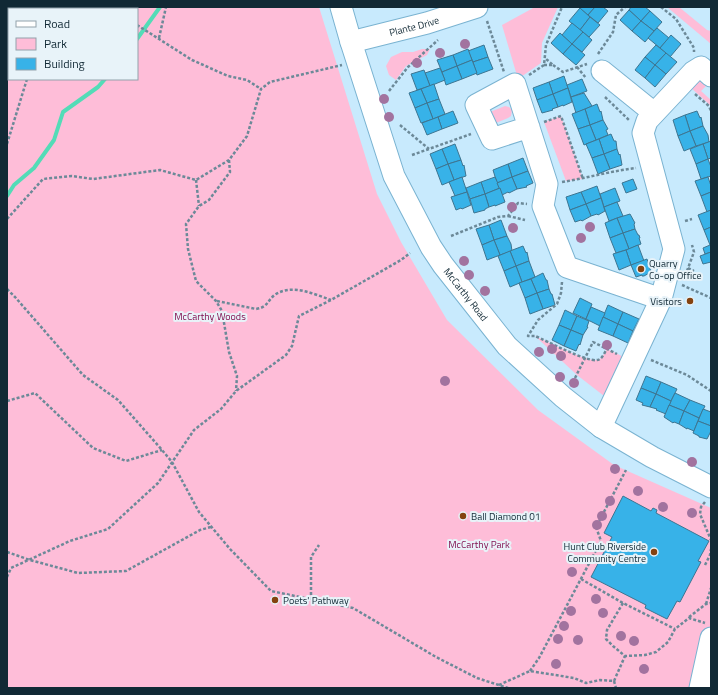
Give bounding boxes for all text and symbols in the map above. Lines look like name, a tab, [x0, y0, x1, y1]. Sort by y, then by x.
legend	[8, 8, 138, 80]
street label: Plante Drive	[387, 13, 441, 40]
text: Road	[44, 14, 70, 33]
text: Park	[44, 34, 67, 53]
text: Building	[44, 54, 85, 73]
place label: Quarry Co-op Office	[649, 256, 702, 283]
marker: Quarry Co-op Office	[636, 264, 646, 274]
street label: McCarthy Road	[440, 265, 491, 324]
place label: Visitors	[650, 294, 682, 309]
marker: Visitors	[685, 296, 695, 306]
park label: McCarthy Woods	[174, 309, 246, 324]
place label: Ball Diamond 01	[471, 509, 540, 524]
marker: Ball Diamond 01	[458, 511, 468, 521]
park label: McCarthy Park	[448, 537, 510, 552]
place label: Hunt Club Riverside Community Centre	[564, 539, 646, 566]
marker: Hunt Club Riverside Community Centre	[649, 547, 659, 557]
place label: Poets' Pathway	[283, 593, 349, 608]
marker: Poets' Pathway	[270, 595, 280, 605]

